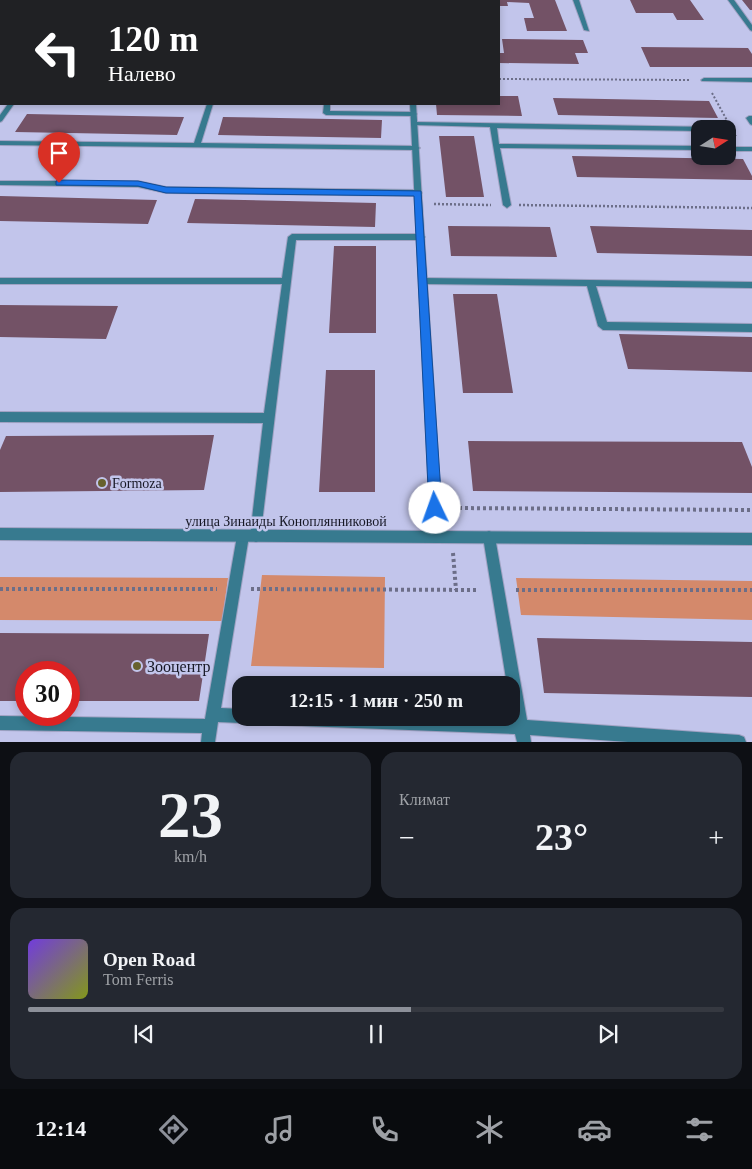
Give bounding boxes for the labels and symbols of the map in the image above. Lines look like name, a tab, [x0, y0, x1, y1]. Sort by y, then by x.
north arrow	[691, 120, 736, 165]
pin	[38, 132, 80, 183]
place label: Formoza	[112, 476, 163, 491]
marker: Formoza	[96, 477, 108, 489]
position arrow	[408, 481, 460, 533]
street label: улица Зинаиды Коноплянниковой	[185, 514, 387, 529]
place label: Зооцентр	[147, 658, 210, 676]
marker: Зооцентр	[131, 660, 143, 672]
speed limit sign: 30	[15, 661, 80, 726]

